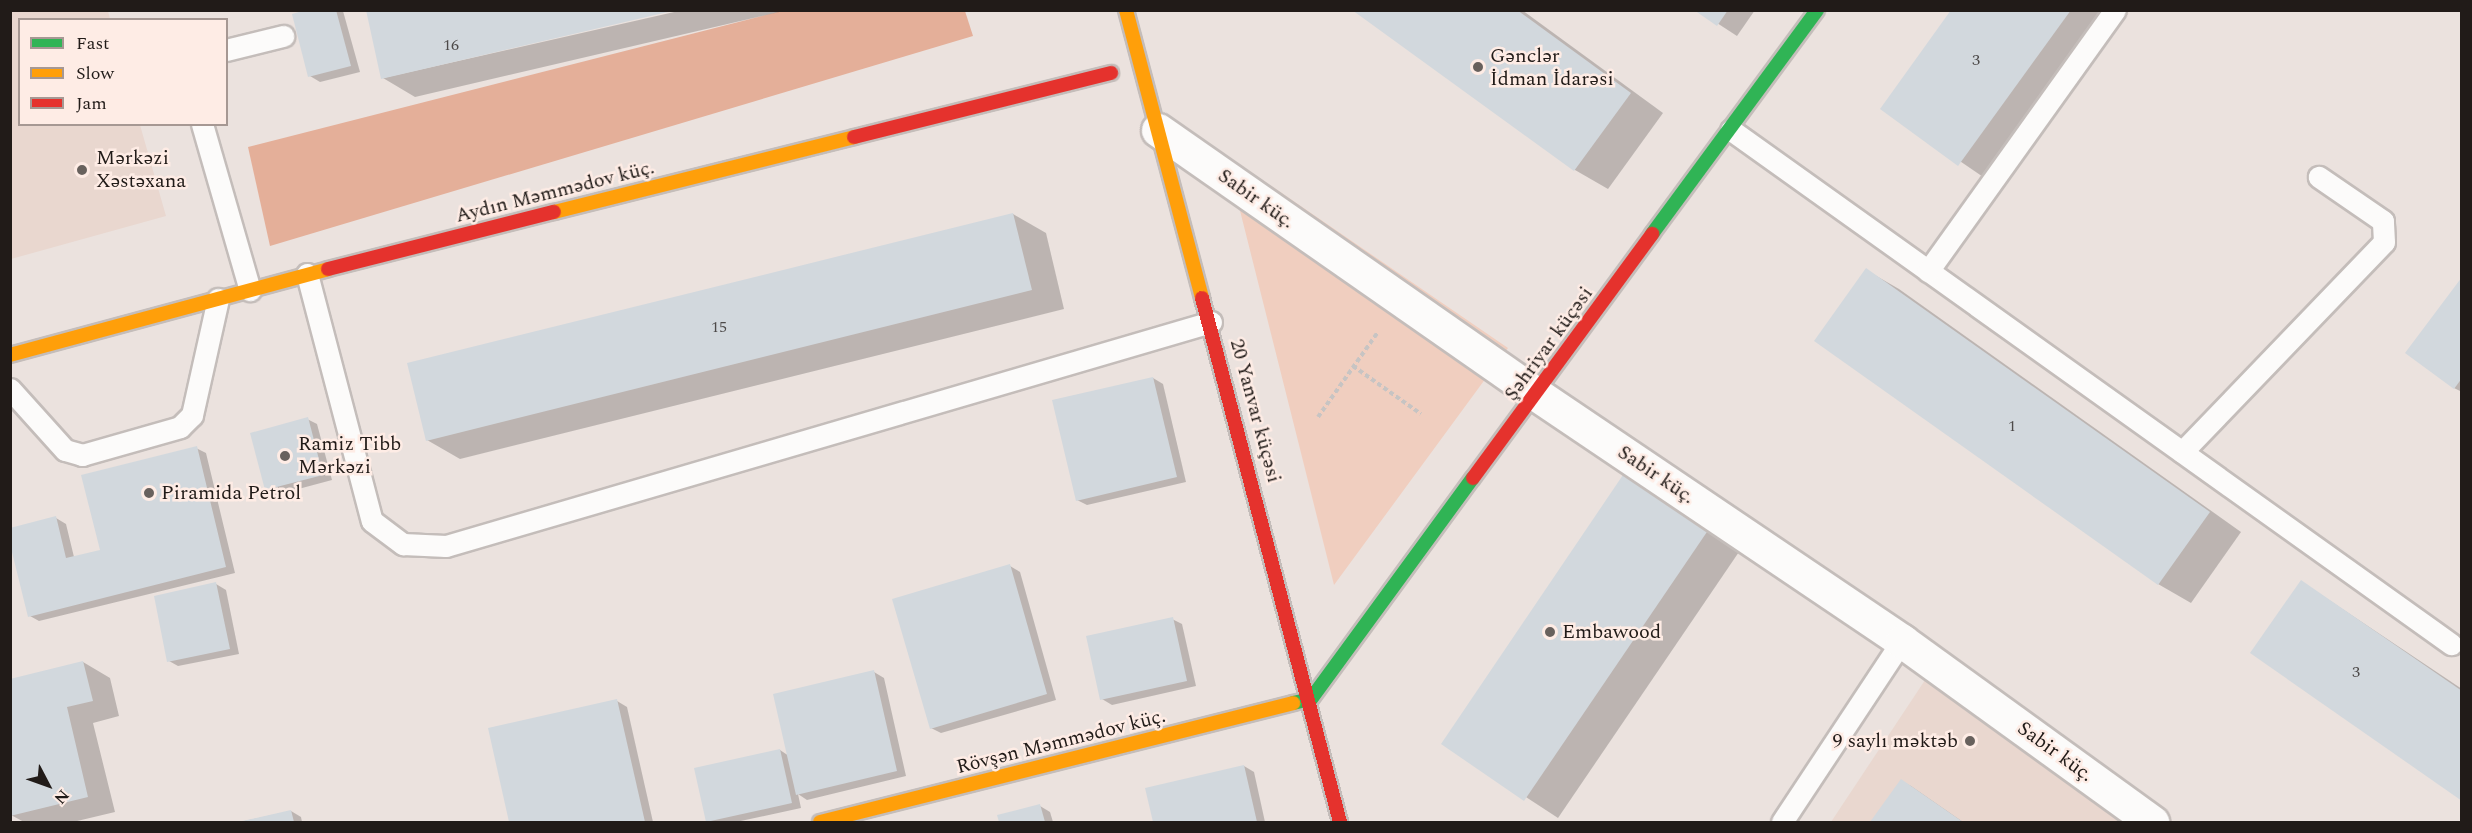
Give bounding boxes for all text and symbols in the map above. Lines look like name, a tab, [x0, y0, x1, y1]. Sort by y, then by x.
legend	[18, 18, 228, 126]
text: Fast	[76, 30, 109, 57]
house number: 16	[443, 35, 459, 55]
place label: Gənclər İdman İdarəsi	[1490, 44, 1614, 91]
house number: 3	[1972, 50, 1980, 70]
text: Slow	[76, 60, 114, 87]
marker: Gənclər İdman İdarəsi	[1471, 60, 1485, 74]
text: Jam	[76, 90, 107, 117]
place label: Mərkəzi Xəstəxana	[96, 146, 186, 193]
street label: Aydın Məmmədov küç.	[453, 156, 657, 228]
marker: Mərkəzi Xəstəxana	[73, 161, 91, 179]
street label: Sabir küç.	[1213, 164, 1299, 234]
street label: Şəhriyar küçəsi	[1500, 282, 1598, 406]
house number: 15	[711, 317, 727, 337]
street label: 20 Yanvar küçəsi	[1224, 336, 1286, 486]
house number: 1	[2008, 416, 2016, 436]
place label: Ramiz Tibb Mərkəzi	[298, 432, 401, 479]
street label: Sabir küç.	[1613, 441, 1699, 509]
marker: Ramiz Tibb Mərkəzi	[276, 447, 294, 465]
place label: Piramida Petrol	[161, 481, 301, 505]
marker: Piramida Petrol	[142, 486, 156, 500]
place label: Embawood	[1562, 620, 1661, 644]
marker: Embawood	[1543, 625, 1557, 639]
house number: 3	[2352, 662, 2360, 682]
street label: Rövşən Məmmədov küç.	[954, 704, 1168, 780]
street label: Sabir küç.	[2012, 717, 2098, 787]
place label: 9 saylı məktəb	[1832, 729, 1958, 753]
marker: 9 saylı məktəb	[1963, 734, 1977, 748]
north arrow	[18, 755, 78, 815]
text: N	[48, 784, 75, 810]

